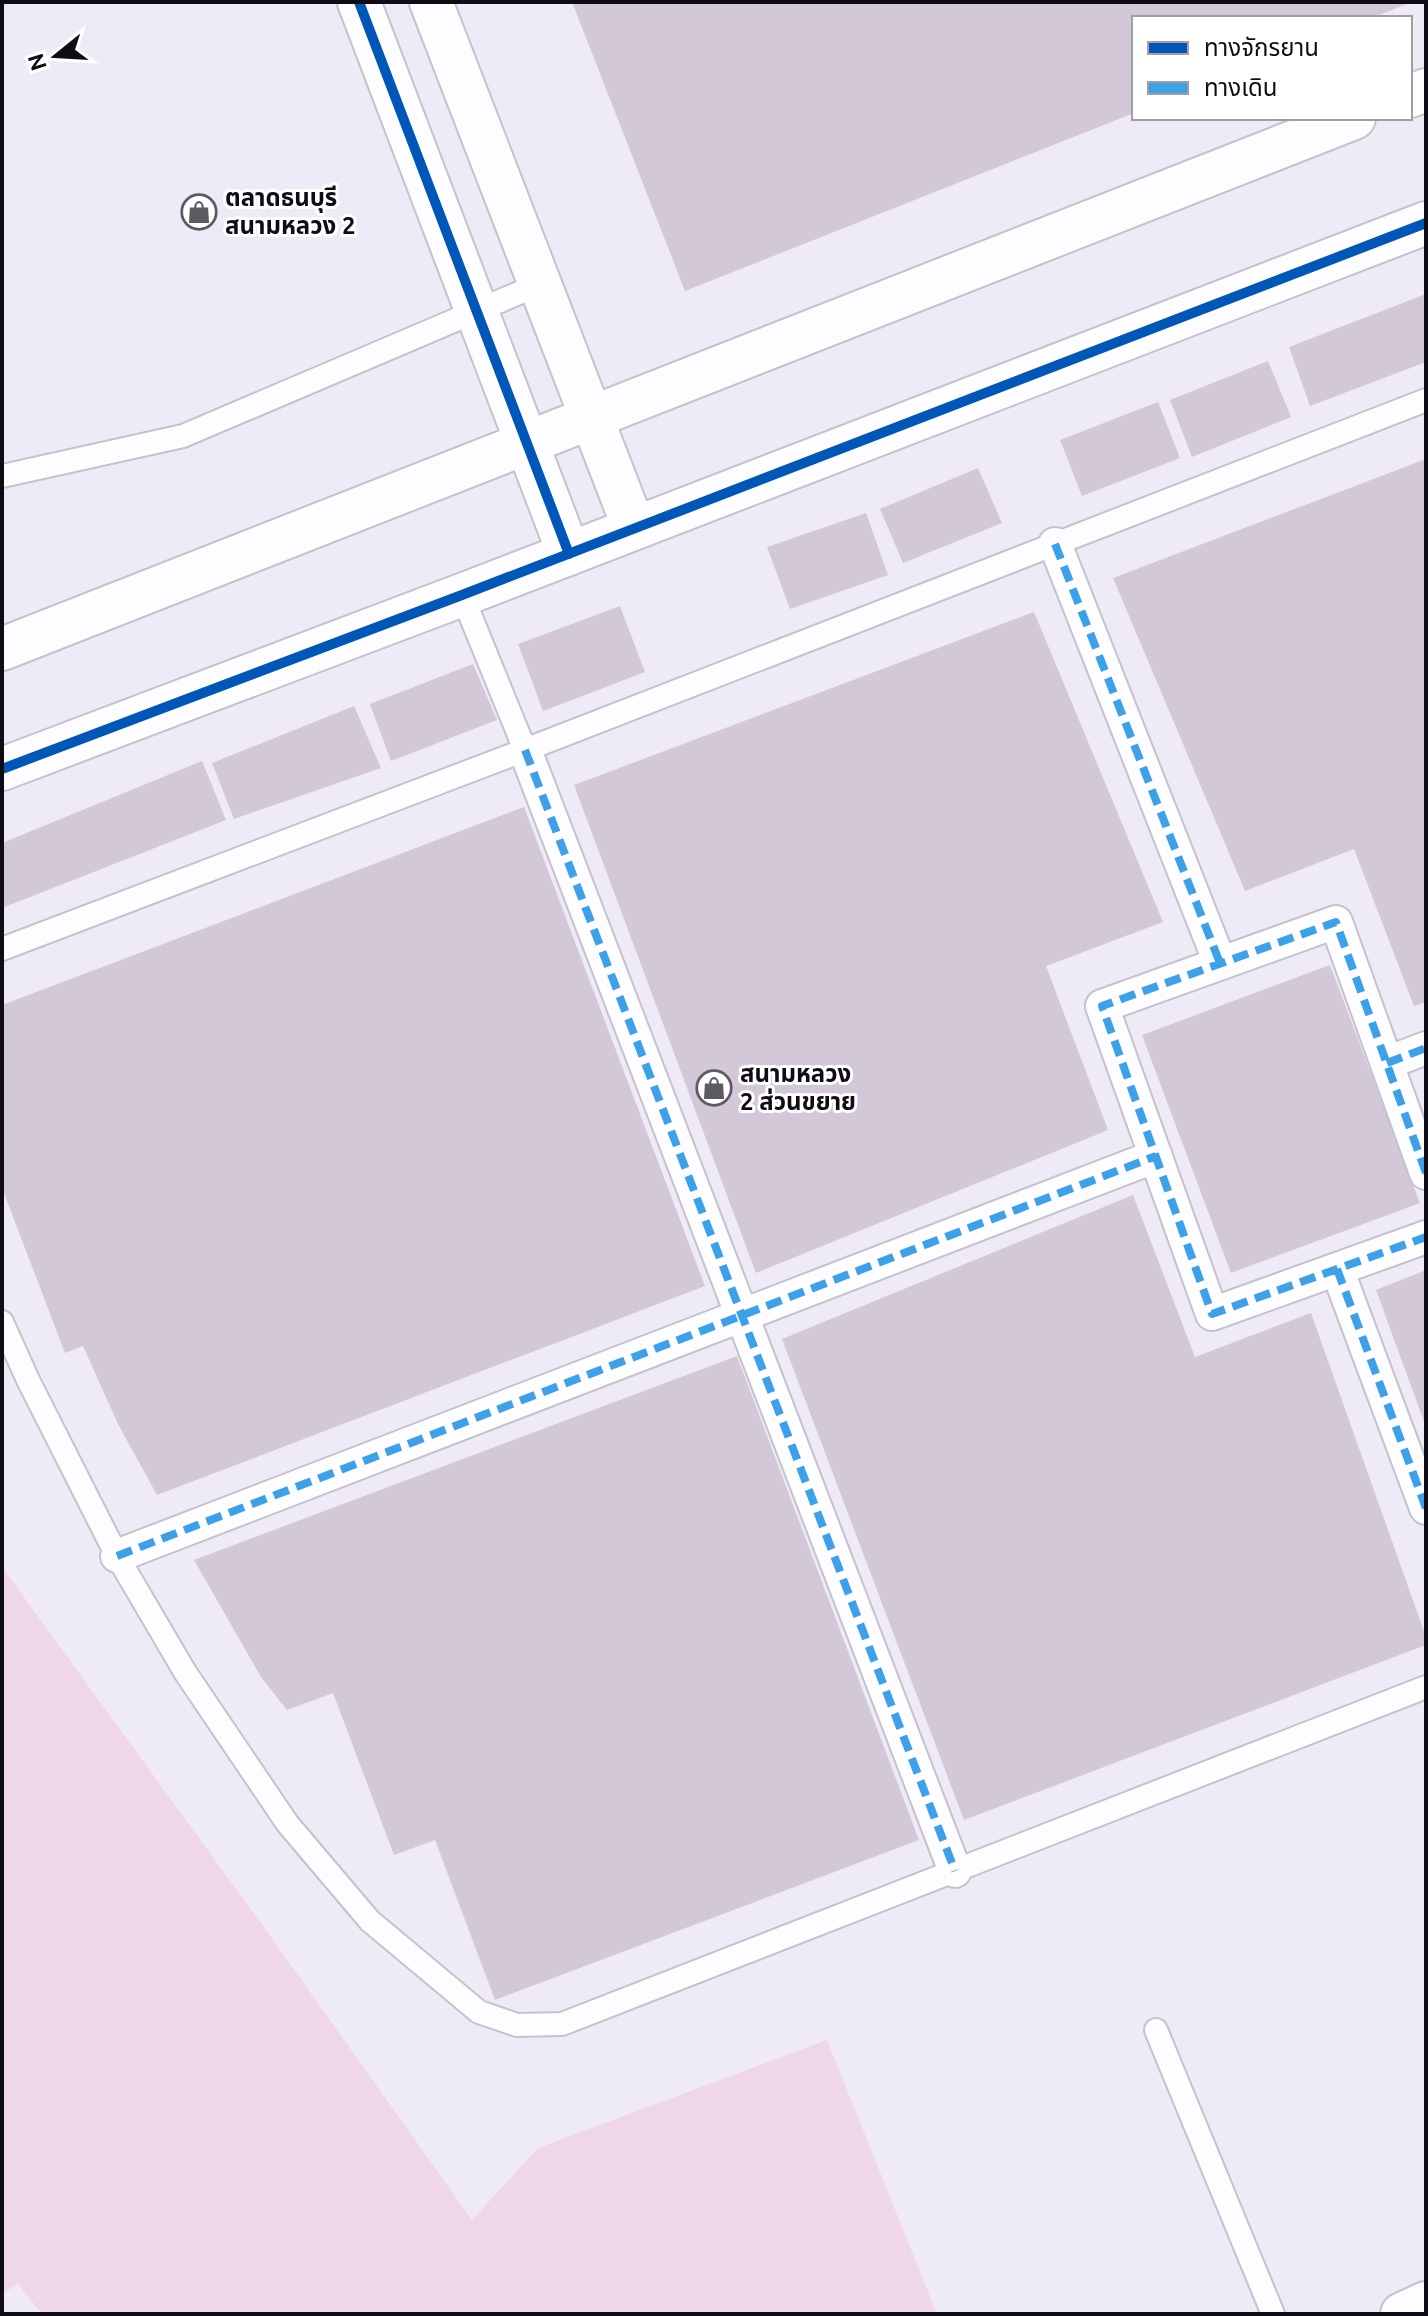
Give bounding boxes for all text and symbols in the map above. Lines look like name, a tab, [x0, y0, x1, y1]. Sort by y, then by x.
north arrow	[16, 16, 96, 96]
legend	[1132, 16, 1412, 120]
text: ทางจักรยาน	[1204, 34, 1319, 61]
text: N	[22, 51, 51, 74]
text: ทางเดิน	[1204, 74, 1278, 101]
place label: ตลาดธนบุรี สนามหลวง 2	[225, 184, 355, 239]
shop icon: ตลาดธนบุรี สนามหลวง 2	[180, 193, 218, 231]
place label: สนามหลวง 2 ส่วนขยาย	[740, 1060, 856, 1115]
shop icon: สนามหลวง 2 ส่วนขยาย	[695, 1069, 733, 1107]

